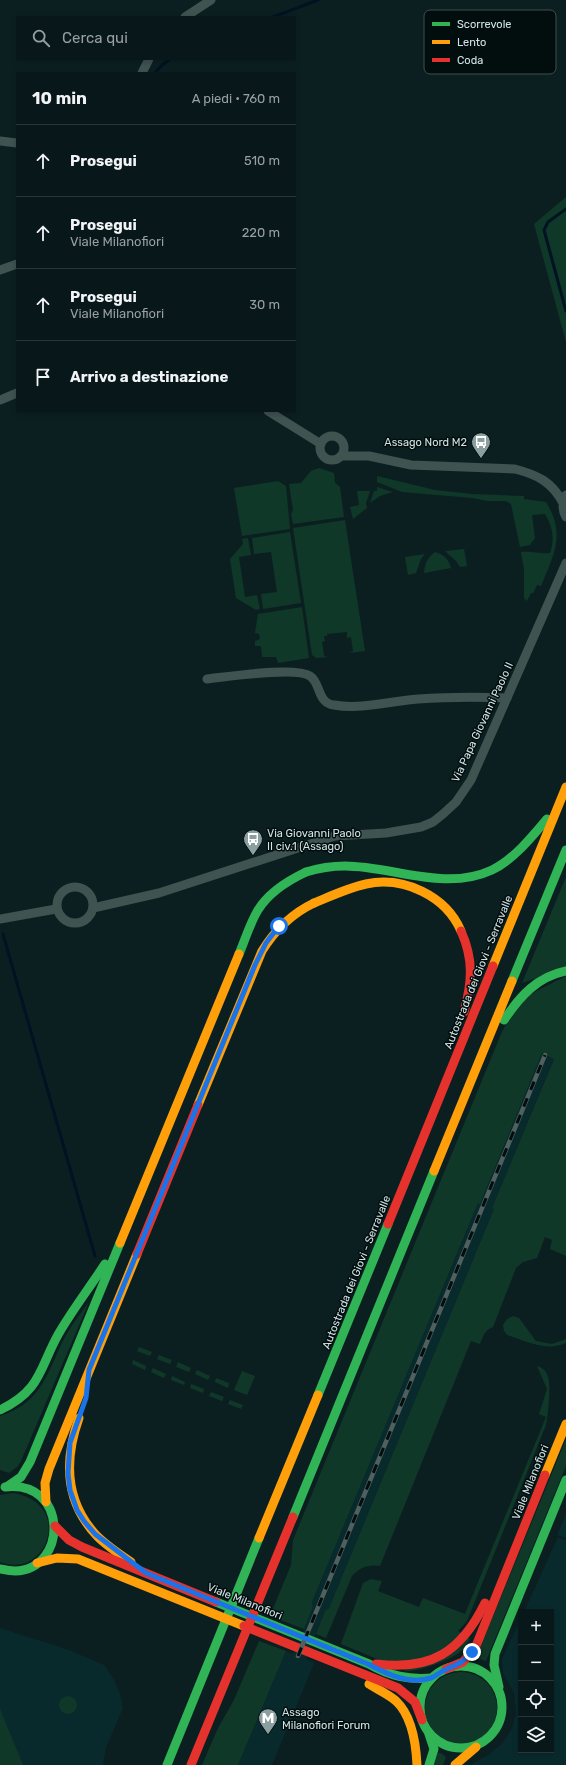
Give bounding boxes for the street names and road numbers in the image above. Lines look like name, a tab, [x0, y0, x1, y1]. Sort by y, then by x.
street label: Via Papa Giovanni Paolo II	[449, 660, 516, 784]
street label: Autostrada dei Giovi - Serravalle	[442, 894, 515, 1051]
street label: Autostrada dei Giovi - Serravalle	[320, 1194, 393, 1351]
street label: Viale Milanofiori	[510, 1443, 551, 1522]
street label: Viale Milanofiori	[205, 1581, 284, 1622]

